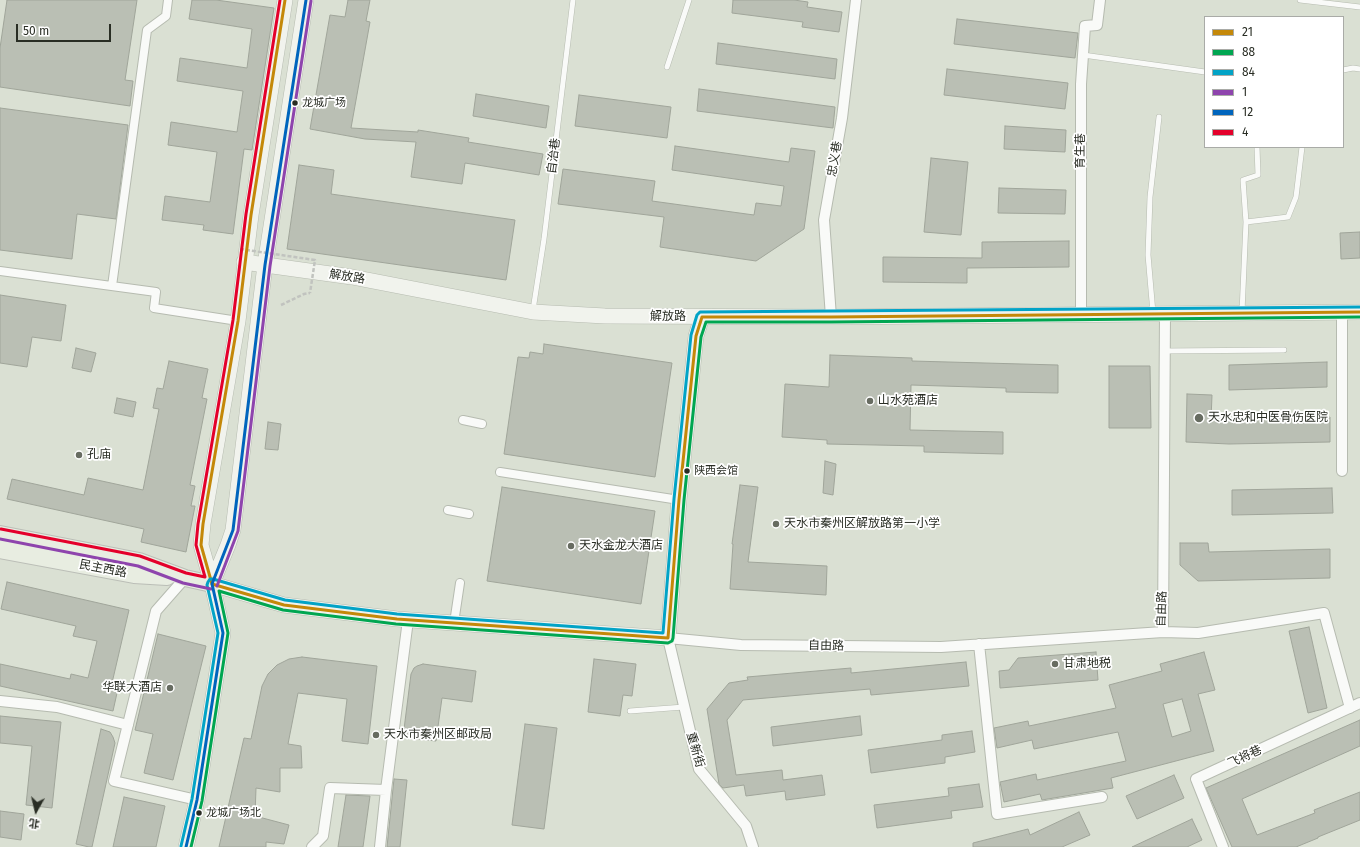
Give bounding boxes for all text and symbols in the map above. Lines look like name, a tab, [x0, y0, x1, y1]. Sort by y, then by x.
scale bar	[18, 16, 113, 42]
legend	[1204, 16, 1344, 148]
text: 50 m	[23, 24, 49, 38]
text: 21	[1242, 25, 1253, 39]
text: 88	[1242, 45, 1255, 59]
text: 84	[1242, 65, 1255, 79]
text: 1	[1242, 85, 1247, 99]
place label: 龙城广场	[302, 96, 346, 110]
marker: 龙城广场	[290, 98, 300, 108]
text: 12	[1242, 105, 1253, 119]
text: 4	[1242, 125, 1248, 139]
street label: 育生巷	[1074, 133, 1088, 169]
street label: 自治巷	[545, 137, 563, 175]
street label: 忠义巷	[825, 140, 845, 178]
street label: 解放路	[328, 267, 366, 287]
street label: 解放路	[650, 310, 686, 324]
place label: 山水苑酒店	[878, 394, 938, 408]
marker: 山水苑酒店	[865, 396, 875, 406]
place label: 天水忠和中医骨伤医院	[1208, 411, 1328, 425]
marker: 天水忠和中医骨伤医院	[1193, 412, 1205, 424]
place label: 孔庙	[87, 448, 111, 462]
marker: 孔庙	[74, 450, 84, 460]
place label: 陕西会馆	[694, 464, 738, 478]
marker: 陕西会馆	[682, 466, 692, 476]
place label: 天水市秦州区解放路第一小学	[784, 517, 940, 531]
marker: 天水市秦州区解放路第一小学	[771, 519, 781, 529]
place label: 天水金龙大酒店	[579, 539, 663, 553]
marker: 天水金龙大酒店	[566, 541, 576, 551]
street label: 民主西路	[78, 557, 128, 581]
street label: 自由路	[1154, 591, 1170, 627]
street label: 自由路	[808, 638, 844, 654]
place label: 甘肃地税	[1063, 657, 1111, 671]
marker: 甘肃地税	[1050, 659, 1060, 669]
place label: 华联大酒店	[102, 681, 162, 695]
marker: 华联大酒店	[165, 683, 175, 693]
place label: 天水市秦州区邮政局	[384, 728, 492, 742]
marker: 天水市秦州区邮政局	[371, 730, 381, 740]
street label: 重新街	[683, 731, 707, 769]
street label: 飞将巷	[1226, 743, 1264, 771]
north arrow	[16, 791, 56, 831]
place label: 龙城广场北	[206, 806, 261, 820]
marker: 龙城广场北	[194, 808, 204, 818]
text: 北	[28, 816, 41, 831]

